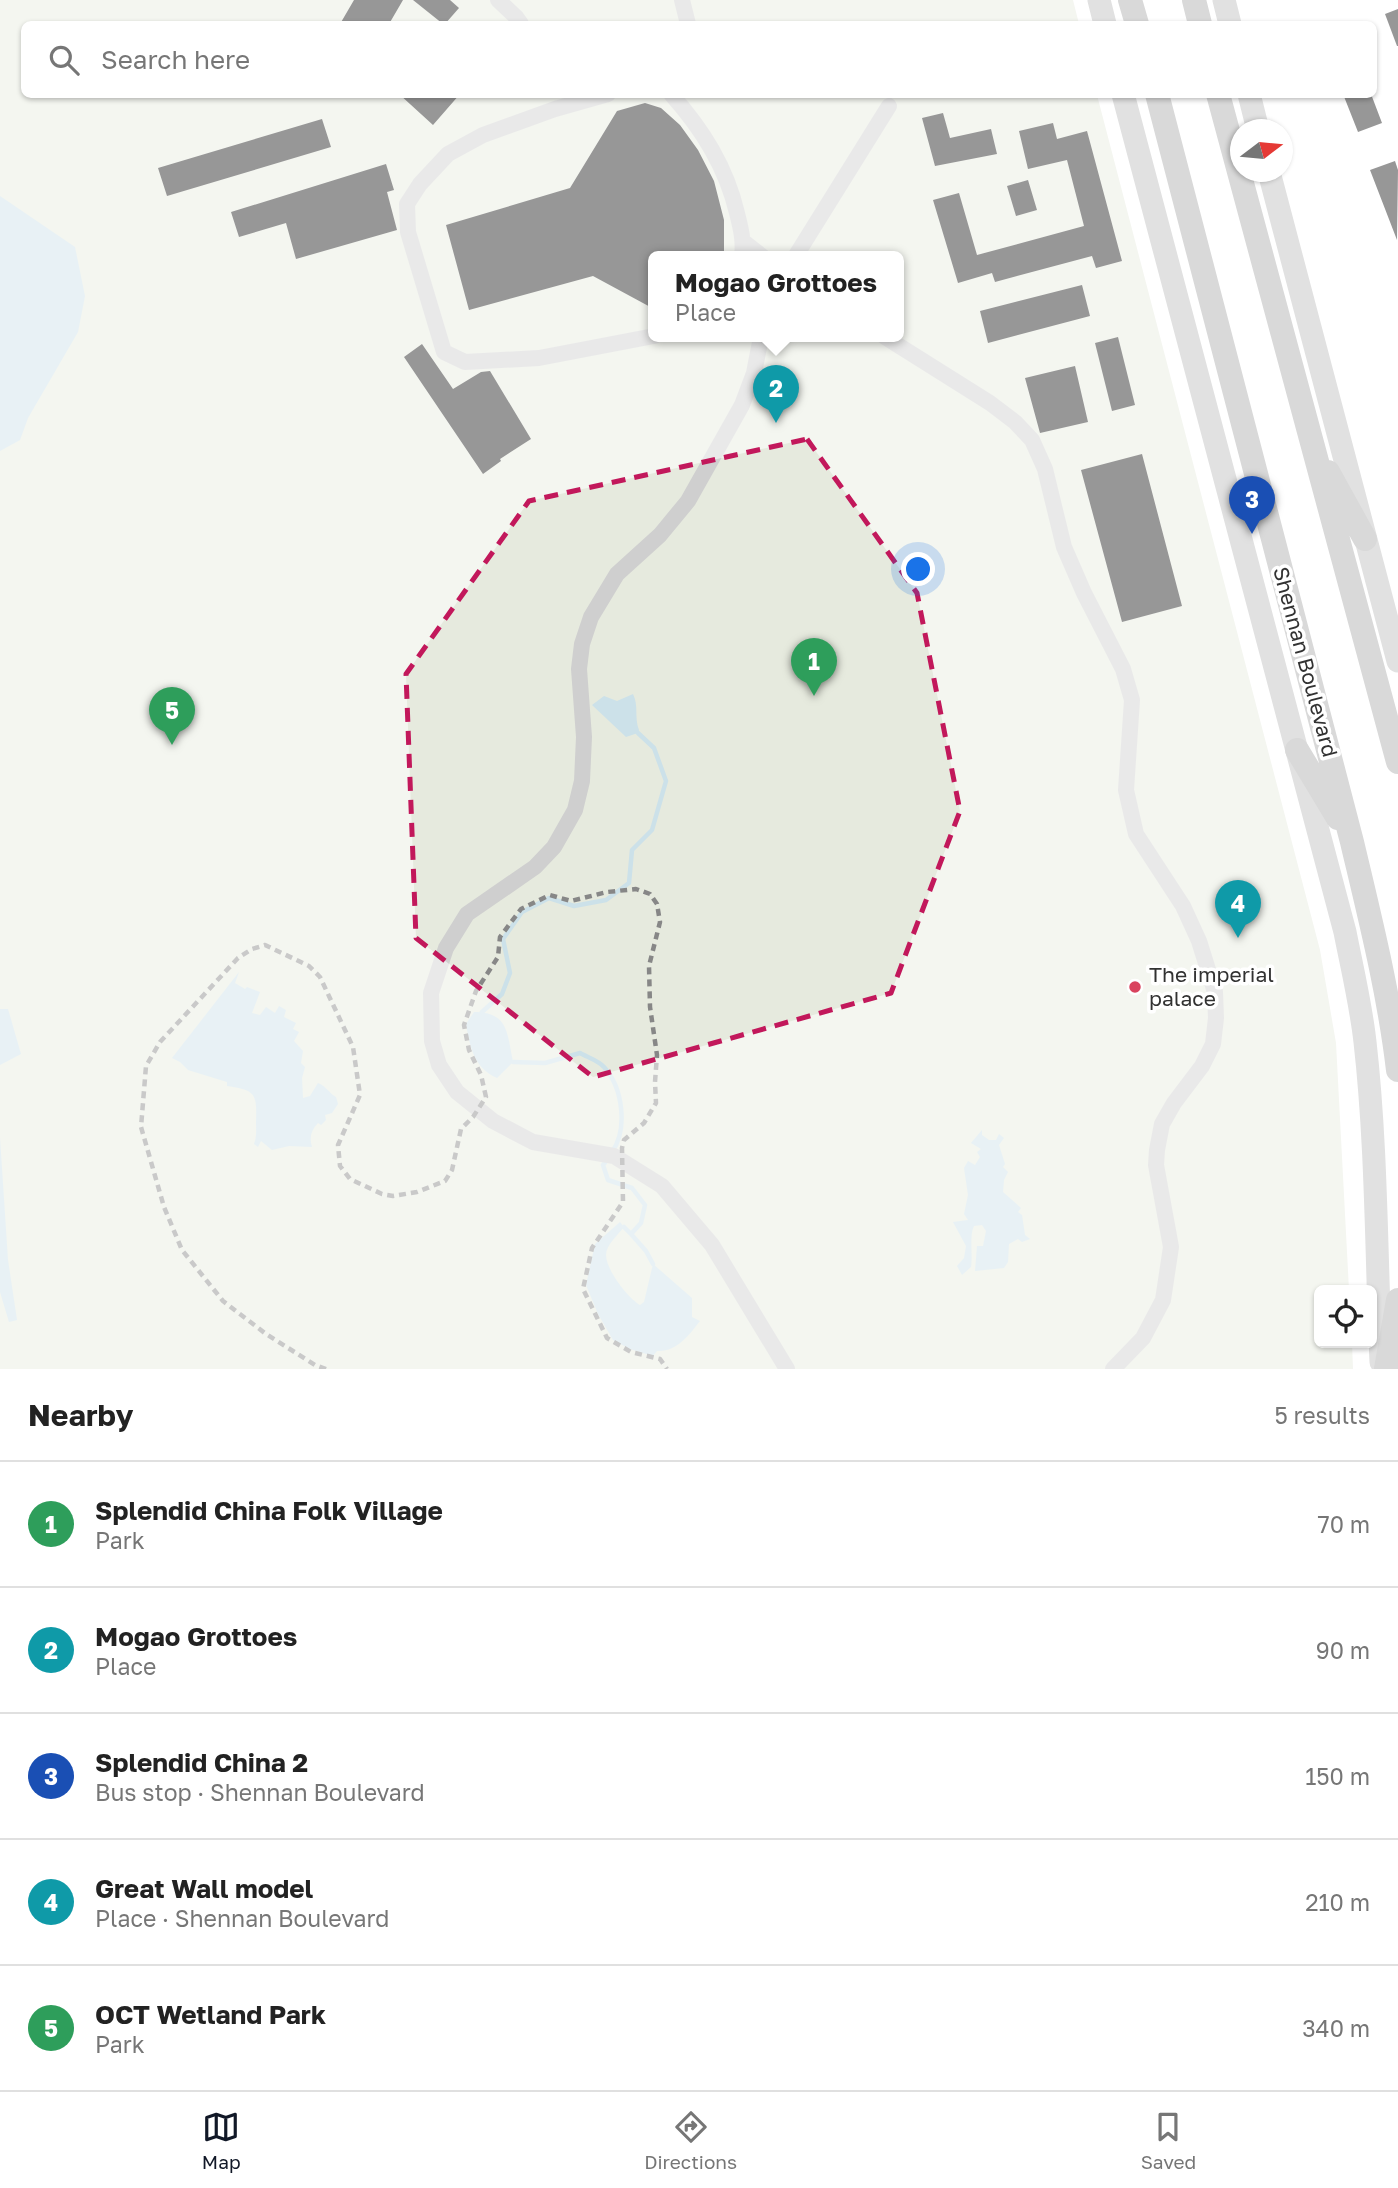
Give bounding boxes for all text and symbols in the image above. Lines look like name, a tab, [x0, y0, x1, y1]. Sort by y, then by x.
search box	[21, 21, 1377, 98]
icon: search	[45, 41, 83, 79]
text: Search here	[101, 44, 250, 75]
north arrow	[1230, 119, 1293, 182]
popup	[648, 251, 904, 342]
text: Mogao Grottoes	[675, 267, 877, 298]
text: Place	[675, 298, 736, 326]
pin: 2	[753, 365, 799, 423]
pin: 3	[1229, 476, 1275, 534]
your location	[901, 552, 935, 586]
street label: Shennan Boulevard	[1268, 564, 1344, 760]
pin: 1	[791, 638, 837, 696]
pin: 5	[149, 687, 195, 745]
pin: 4	[1215, 880, 1261, 938]
place label: The imperial palace	[1149, 961, 1274, 1011]
marker: The imperial palace	[1127, 979, 1143, 995]
map controls	[1314, 1285, 1377, 1348]
button: locate	[1314, 1285, 1377, 1348]
text: Nearby	[28, 1397, 133, 1433]
text: 5 results	[1274, 1401, 1370, 1429]
text: Splendid China Folk Village	[95, 1495, 443, 1526]
text: 1	[45, 1510, 57, 1538]
text: 70 m	[1317, 1510, 1370, 1538]
text: Park	[95, 1526, 145, 1554]
text: Mogao Grottoes	[95, 1621, 297, 1652]
text: 2	[44, 1636, 58, 1664]
text: 90 m	[1316, 1636, 1370, 1664]
text: Place	[95, 1652, 156, 1680]
text: Splendid China 2	[95, 1747, 308, 1778]
text: 3	[44, 1762, 58, 1790]
text: 150 m	[1305, 1762, 1370, 1790]
text: Bus stop · Shennan Boulevard	[95, 1778, 425, 1806]
text: Great Wall model	[95, 1873, 313, 1904]
text: 4	[44, 1888, 58, 1916]
text: 210 m	[1305, 1888, 1370, 1916]
text: Place · Shennan Boulevard	[95, 1904, 389, 1932]
text: OCT Wetland Park	[95, 1999, 326, 2030]
text: 5	[44, 2014, 58, 2042]
text: 340 m	[1302, 2014, 1370, 2042]
text: Park	[95, 2030, 145, 2058]
tab: Map	[202, 2108, 241, 2173]
tab: Directions	[644, 2108, 737, 2173]
tab: Saved	[1141, 2108, 1196, 2173]

